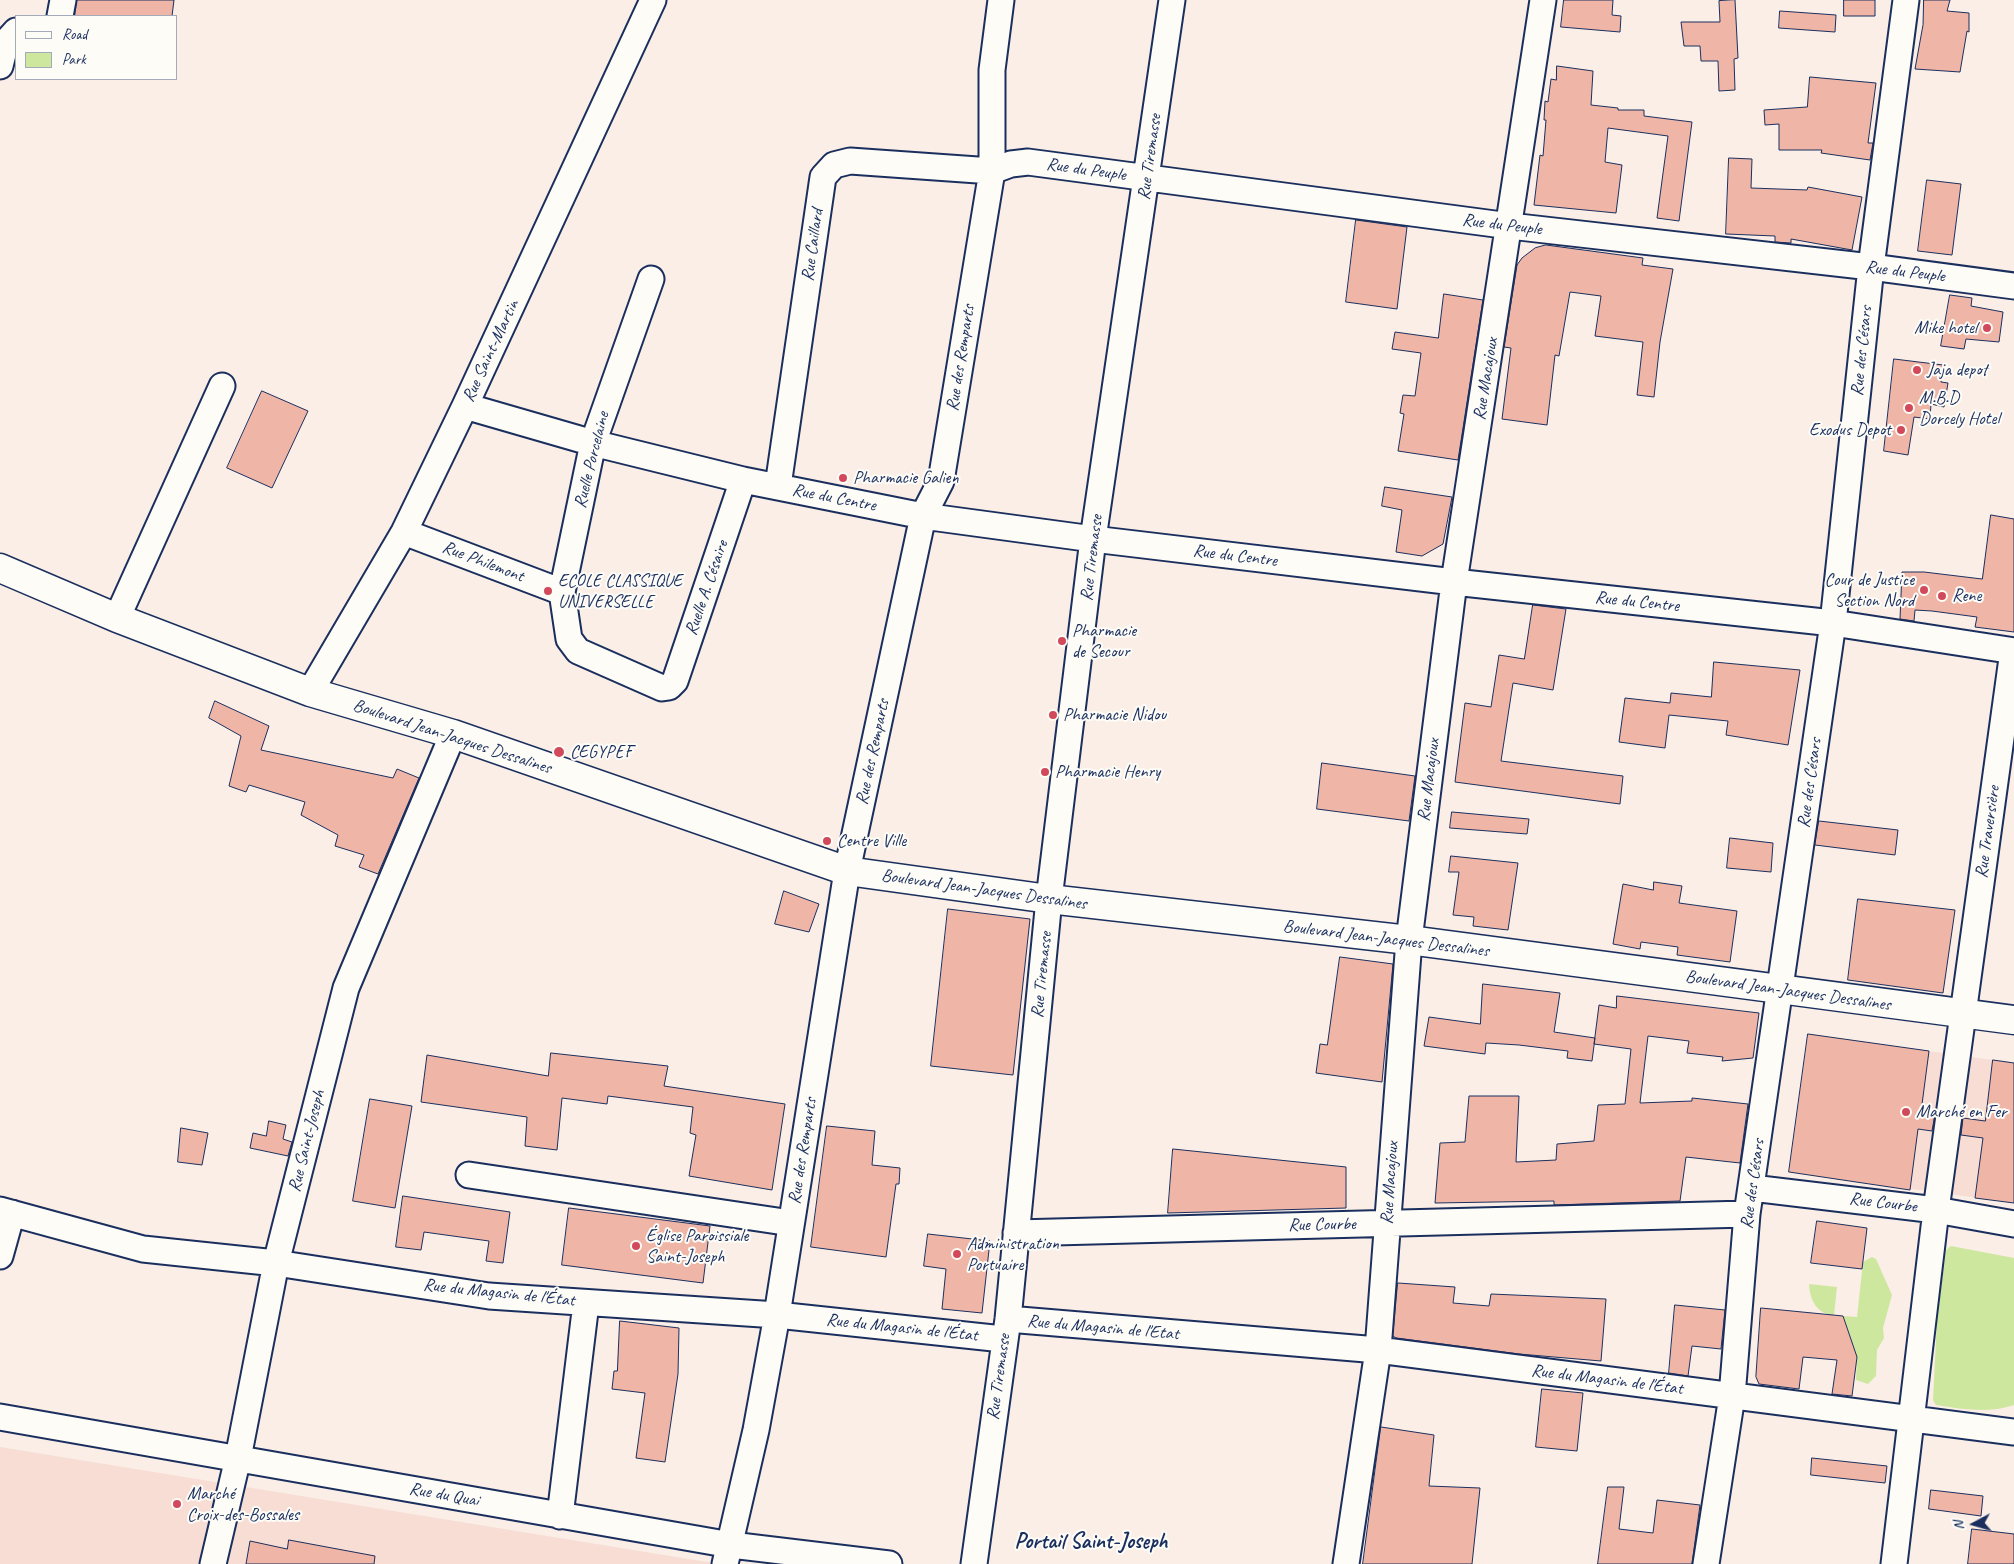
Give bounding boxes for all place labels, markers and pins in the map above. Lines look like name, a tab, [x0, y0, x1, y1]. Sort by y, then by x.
place label: Mike hotel	[1914, 317, 1977, 339]
marker: Mike hotel	[1981, 322, 1993, 334]
place label: Jaja depot	[1927, 359, 1987, 381]
marker: Jaja depot	[1911, 364, 1923, 376]
place label: M.B.D Dorcely Hotel	[1919, 387, 1999, 429]
marker: M.B.D Dorcely Hotel	[1903, 402, 1915, 414]
place label: Exodus Depot	[1809, 419, 1891, 441]
marker: Exodus Depot	[1895, 424, 1907, 436]
place label: Pharmacie Galien	[853, 467, 958, 489]
marker: Pharmacie Galien	[837, 472, 849, 484]
place label: Cour de Justice Section Nord	[1825, 569, 1914, 612]
place label: ECOLE CLASSIQUE UNIVERSELLE	[558, 570, 682, 612]
marker: Cour de Justice Section Nord	[1918, 584, 1930, 596]
marker: ECOLE CLASSIQUE UNIVERSELLE	[542, 585, 554, 597]
place label: Rene	[1952, 585, 1981, 607]
marker: Rene	[1936, 590, 1948, 602]
place label: Pharmacie de Secour	[1072, 620, 1136, 662]
marker: Pharmacie de Secour	[1056, 635, 1068, 647]
place label: Pharmacie Nidou	[1063, 704, 1166, 726]
marker: Pharmacie Nidou	[1047, 709, 1059, 721]
place label: CEGYPEF	[570, 741, 632, 763]
marker: CEGYPEF	[552, 745, 566, 759]
place label: Pharmacie Henry	[1055, 761, 1160, 783]
marker: Pharmacie Henry	[1039, 766, 1051, 778]
place label: Centre Ville	[837, 830, 906, 852]
marker: Centre Ville	[821, 835, 833, 847]
place label: Marché en Fer	[1916, 1101, 2007, 1123]
marker: Marché en Fer	[1900, 1106, 1912, 1118]
place label: Église Paroissiale Saint-Joseph	[646, 1225, 748, 1268]
place label: Administration Portuaire	[967, 1233, 1059, 1276]
marker: Église Paroissiale Saint-Joseph	[630, 1240, 642, 1252]
marker: Administration Portuaire	[951, 1248, 963, 1260]
place label: Marché Croix-des-Bossales	[187, 1483, 299, 1526]
marker: Marché Croix-des-Bossales	[171, 1498, 183, 1510]

